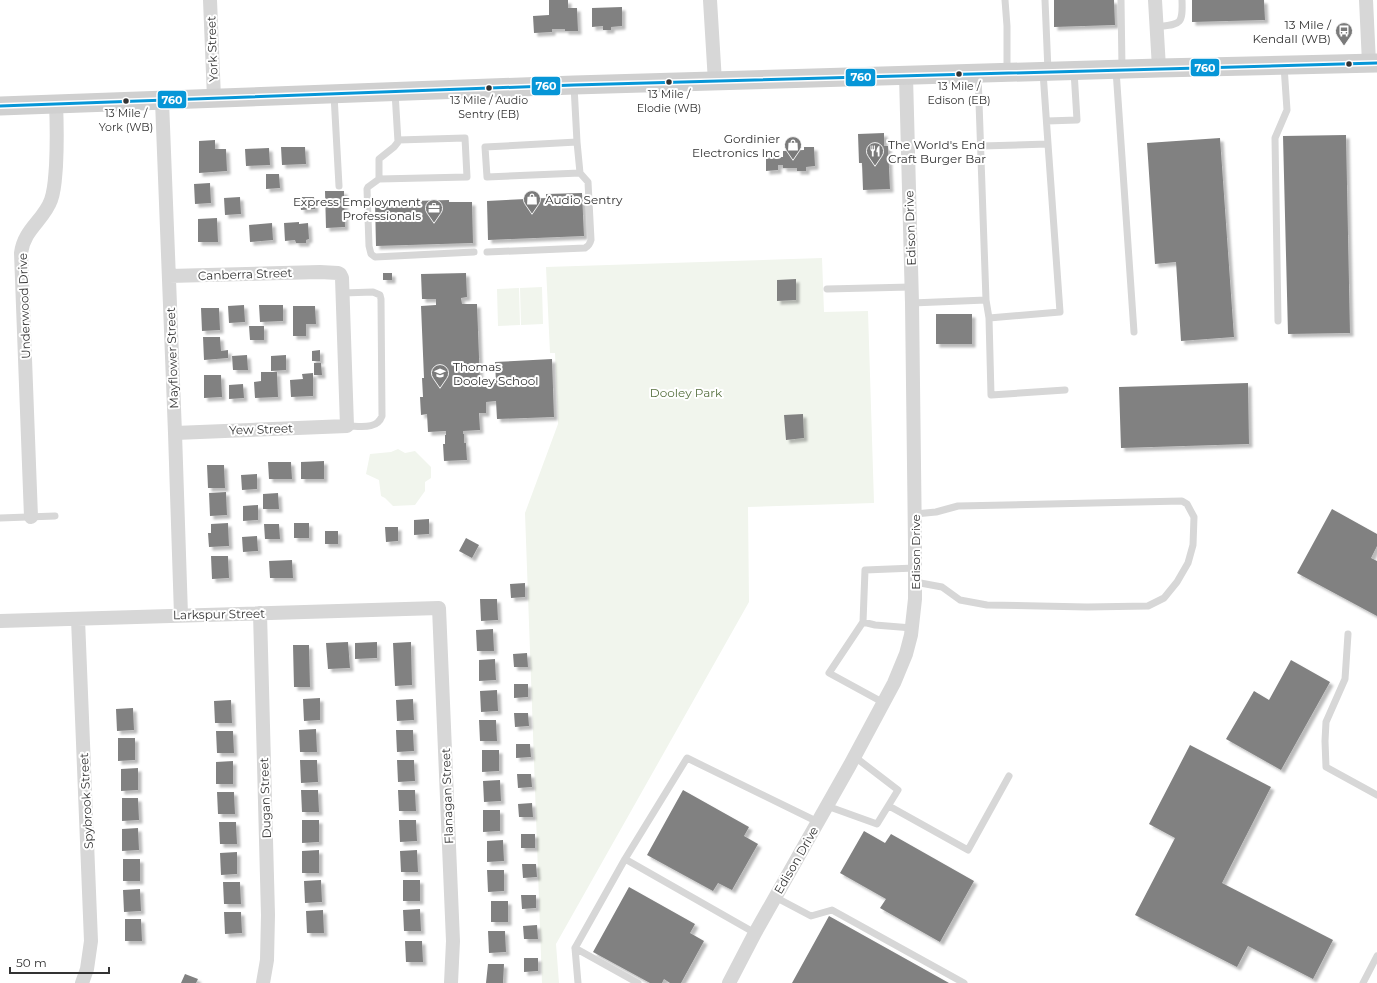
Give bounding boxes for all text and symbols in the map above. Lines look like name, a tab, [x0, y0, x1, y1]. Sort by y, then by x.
street label: York Street	[203, 16, 221, 82]
place label: 13 Mile / Kendall (WB)	[1252, 17, 1332, 46]
bus stop icon: 13 Mile / Kendall (WB)	[1334, 21, 1354, 46]
line badge: 760	[1190, 58, 1220, 77]
unlabelled marker	[1344, 59, 1354, 69]
text: 760	[1194, 61, 1216, 75]
line badge: 760	[845, 68, 876, 87]
marker: 13 Mile / Edison (EB)	[954, 69, 964, 79]
text: 760	[850, 70, 872, 84]
line badge: 760	[531, 76, 561, 96]
marker: 13 Mile / Elodie (WB)	[664, 77, 674, 87]
text: 760	[535, 79, 557, 93]
place label: 13 Mile / Edison (EB)	[927, 79, 991, 107]
marker: 13 Mile / Audio Sentry (EB)	[484, 83, 494, 93]
place label: 13 Mile / Elodie (WB)	[637, 87, 701, 115]
line badge: 760	[157, 90, 187, 109]
text: 760	[161, 93, 183, 107]
place label: 13 Mile / Audio Sentry (EB)	[450, 93, 528, 121]
marker: 13 Mile / York (WB)	[121, 96, 131, 106]
place label: 13 Mile / York (WB)	[99, 106, 153, 134]
place label: Gordinier Electronics Inc	[692, 131, 780, 160]
shop icon: Gordinier Electronics Inc	[783, 135, 803, 160]
place label: The World's End Craft Burger Bar	[888, 137, 986, 166]
restaurant icon: The World's End Craft Burger Bar	[865, 141, 885, 166]
shop icon: Audio Sentry	[522, 189, 542, 214]
street label: Edison Drive	[901, 190, 919, 266]
place label: Audio Sentry	[545, 192, 623, 207]
place label: Express Employment Professionals	[293, 194, 421, 223]
office icon: Express Employment Professionals	[424, 198, 444, 223]
street label: Underwood Drive	[15, 253, 33, 359]
street label: Canberra Street	[197, 265, 293, 283]
street label: Mayflower Street	[163, 307, 181, 409]
place label: Thomas Dooley School	[453, 359, 538, 388]
school or university icon: Thomas Dooley School	[430, 363, 450, 388]
park label: Dooley Park	[650, 385, 723, 400]
street label: Yew Street	[229, 420, 293, 438]
street label: Edison Drive	[908, 514, 923, 590]
street label: Larkspur Street	[173, 606, 265, 622]
street label: Flanagan Street	[438, 748, 456, 844]
street label: Spybrook Street	[76, 752, 96, 849]
street label: Dugan Street	[256, 757, 274, 839]
street label: Edison Drive	[771, 824, 821, 896]
scale bar	[10, 949, 109, 975]
text: 50 m	[16, 955, 47, 970]

